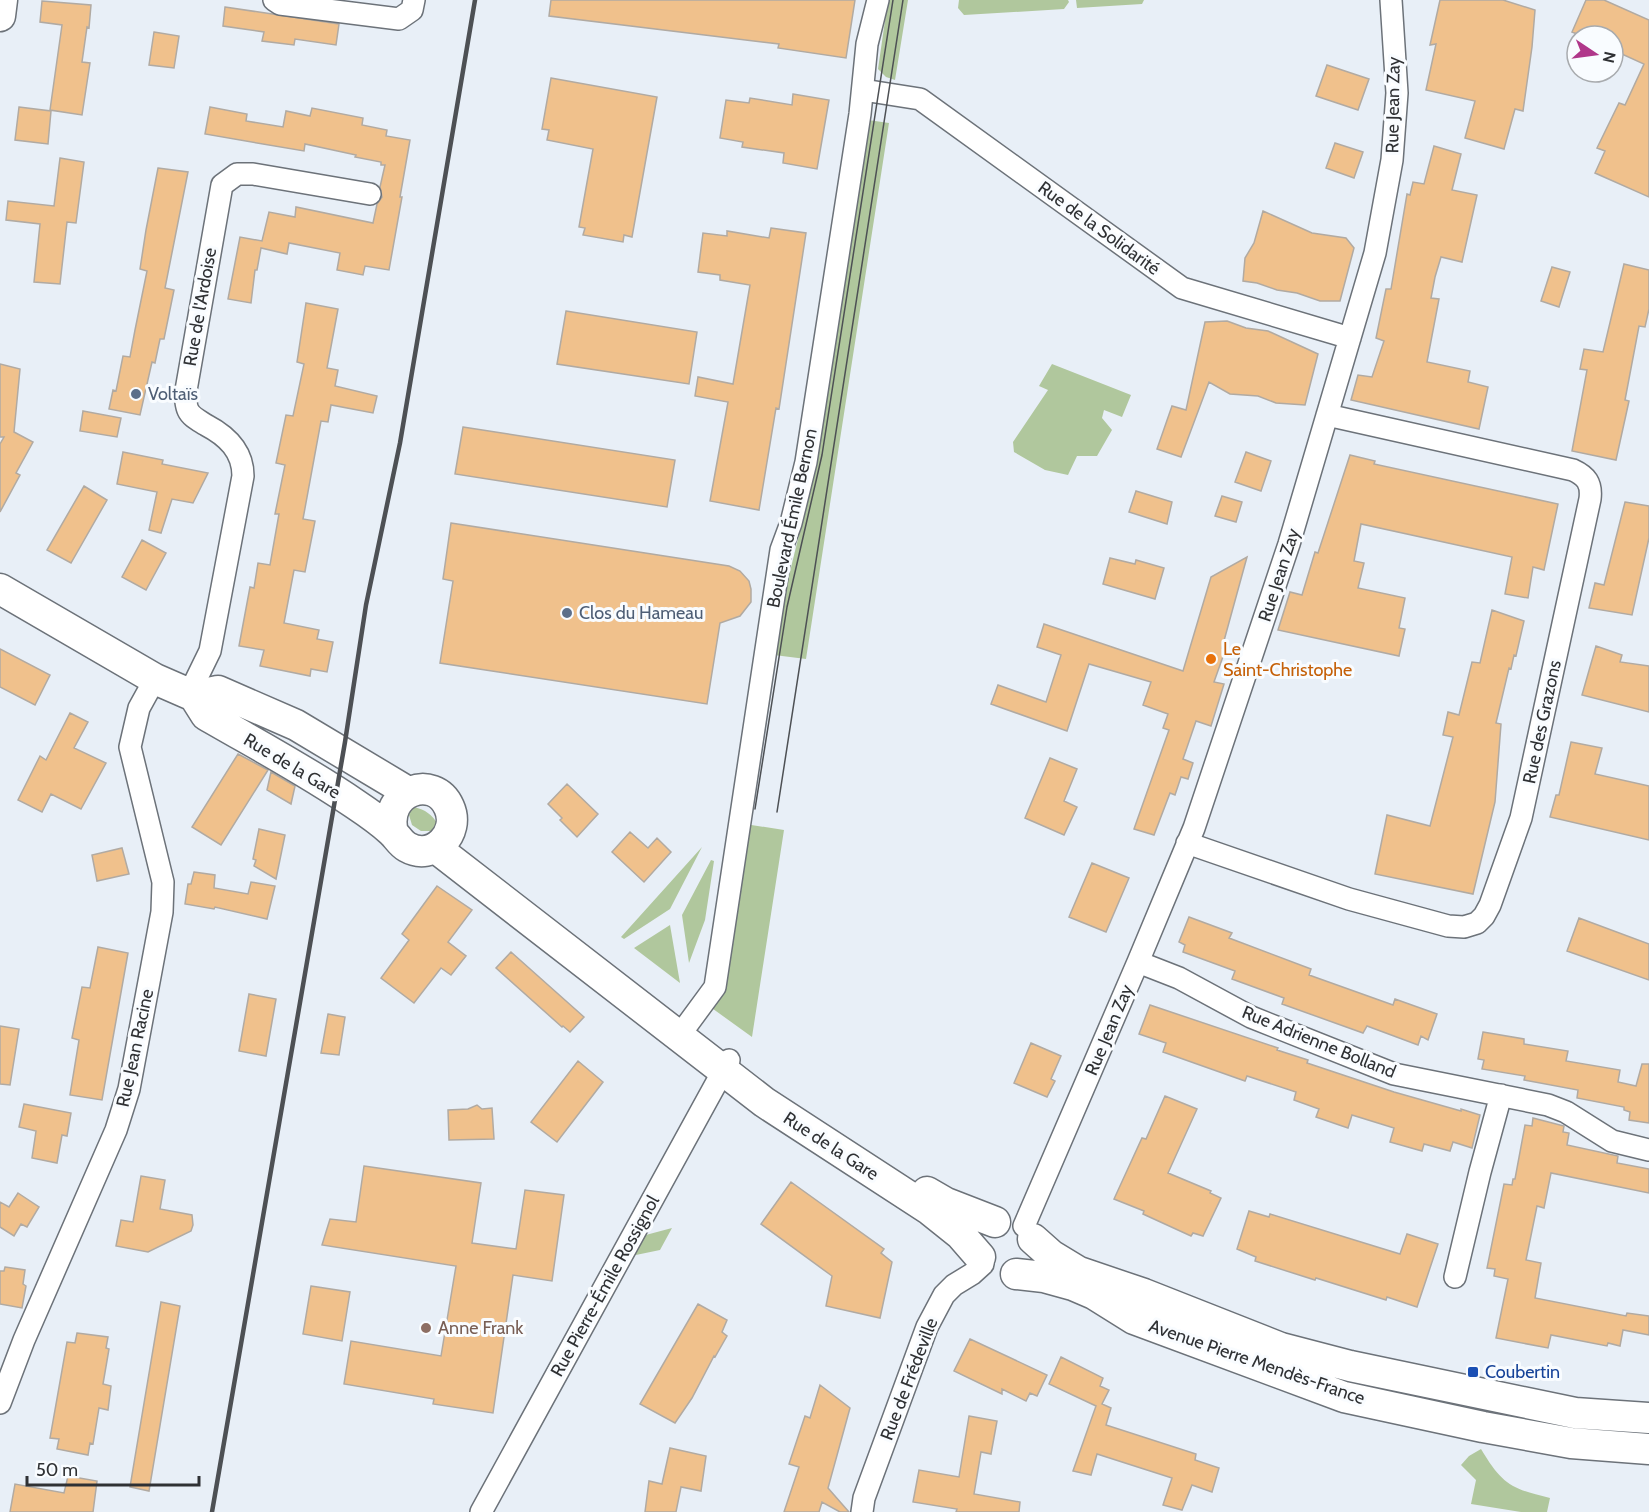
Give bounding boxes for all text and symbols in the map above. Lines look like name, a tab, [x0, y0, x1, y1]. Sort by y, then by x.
north arrow	[1565, 24, 1625, 84]
text: N	[1599, 50, 1620, 65]
street label: Rue Jean Zay	[1381, 56, 1405, 154]
street label: Rue de la Solidarité	[1034, 176, 1164, 280]
street label: Rue de l'Ardoise	[179, 246, 221, 368]
place label: Voltaïs	[148, 383, 198, 405]
marker: Voltaïs	[129, 387, 143, 401]
street label: Boulevard Émile Bernon	[762, 426, 822, 610]
street label: Rue Jean Zay	[1254, 526, 1304, 624]
place label: Clos du Hameau	[579, 602, 703, 624]
marker: Clos du Hameau	[560, 606, 574, 620]
place label: Le Saint-Christophe	[1223, 638, 1352, 681]
marker: Le Saint-Christophe	[1204, 652, 1218, 666]
street label: Rue des Grazons	[1518, 658, 1566, 786]
street label: Rue de la Gare	[240, 729, 344, 803]
street label: Rue Jean Zay	[1080, 981, 1138, 1079]
street label: Rue Jean Racine	[112, 987, 158, 1109]
street label: Rue Adrienne Bolland	[1239, 1001, 1399, 1083]
street label: Rue de la Gare	[779, 1107, 883, 1185]
street label: Rue Pierre-Émile Rossignol	[546, 1191, 664, 1380]
street label: Rue de Frédeville	[876, 1315, 942, 1443]
street label: Avenue Pierre Mendès-France	[1146, 1315, 1368, 1409]
place label: Anne Frank	[438, 1317, 524, 1339]
marker: Anne Frank	[419, 1321, 433, 1335]
place label: Coubertin	[1485, 1361, 1560, 1383]
marker: Coubertin	[1466, 1365, 1480, 1379]
scale bar	[27, 1449, 200, 1487]
text: 50 m	[36, 1459, 78, 1481]

